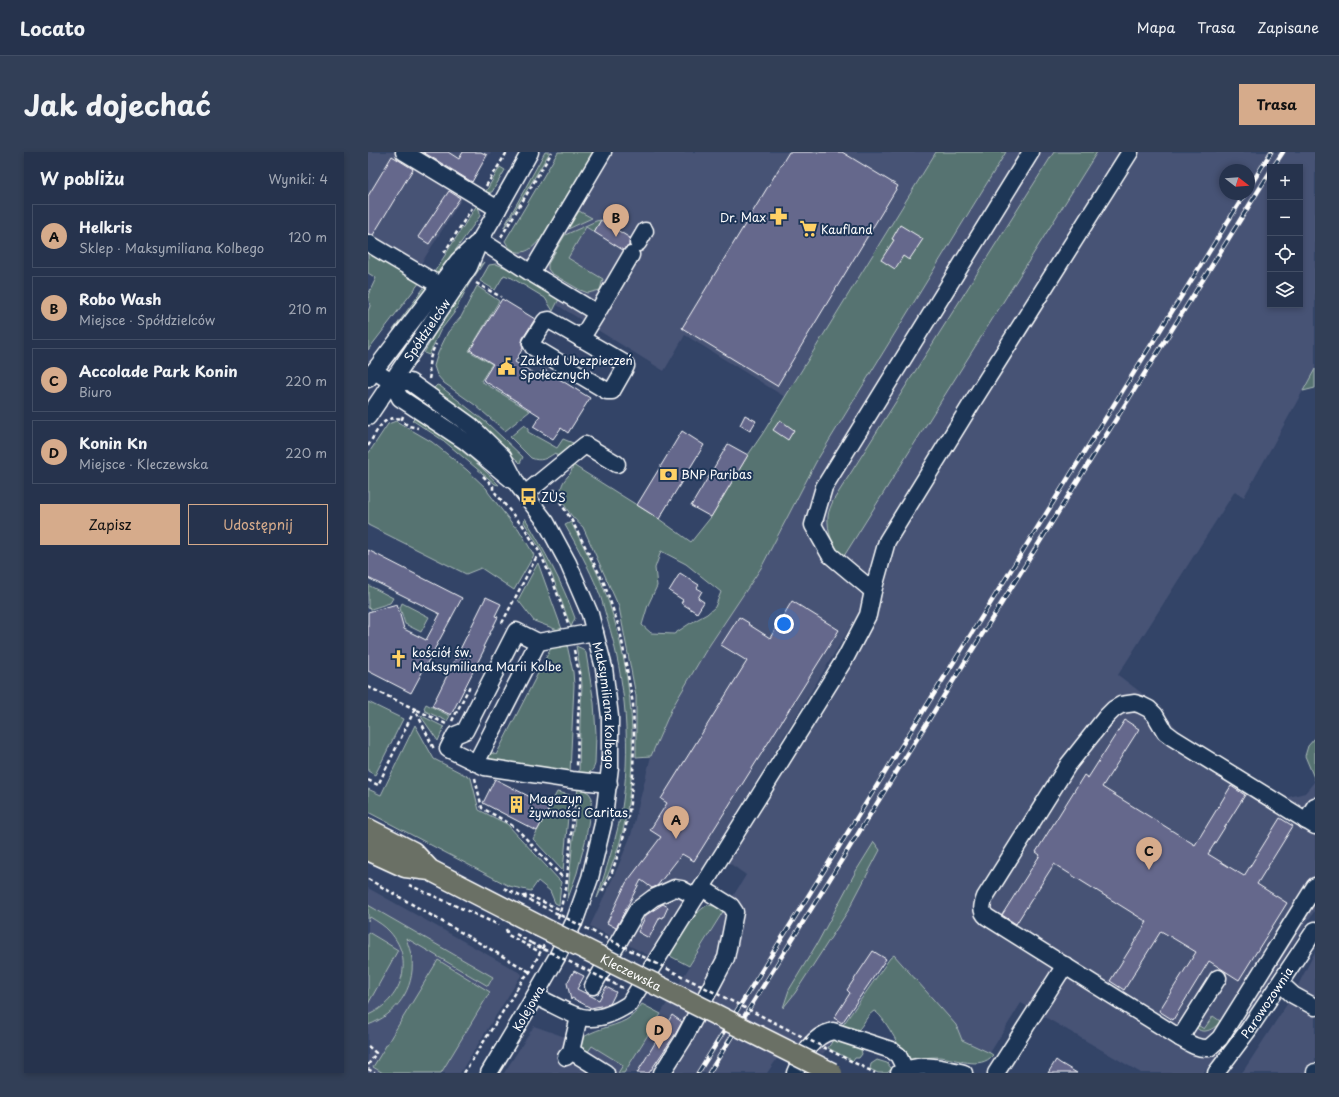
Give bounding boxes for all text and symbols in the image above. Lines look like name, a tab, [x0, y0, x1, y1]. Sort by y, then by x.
text: Locato	[20, 14, 85, 42]
text: Mapa	[1137, 17, 1175, 38]
text: Trasa	[1197, 17, 1235, 38]
text: Zapisane	[1257, 17, 1319, 38]
text: Jak dojechać	[24, 83, 211, 126]
button: Trasa	[1239, 84, 1315, 125]
north arrow	[1219, 164, 1255, 200]
map controls	[1267, 164, 1303, 308]
button: +	[1267, 164, 1303, 200]
text: W pobliżu	[40, 165, 125, 191]
text: Wyniki: 4	[268, 169, 328, 188]
button: −	[1267, 200, 1303, 236]
pin: B	[603, 204, 629, 237]
pharmacy icon: Dr. Max	[769, 207, 789, 227]
place label: Dr. Max	[720, 208, 766, 226]
text: Helkris	[79, 215, 132, 238]
supermarket icon: Kaufland	[798, 219, 818, 239]
place label: Kaufland	[821, 220, 873, 238]
text: A	[49, 227, 59, 246]
text: 120 m	[288, 227, 327, 246]
button: locate	[1267, 236, 1303, 272]
text: Sklep · Maksymiliana Kolbego	[79, 238, 264, 257]
button: layers	[1267, 272, 1303, 308]
text: Robo Wash	[79, 287, 162, 310]
street label: Spółdzielców	[399, 295, 455, 365]
text: B	[50, 299, 58, 318]
text: 210 m	[288, 299, 327, 318]
text: Miejsce · Spółdzielców	[79, 310, 215, 329]
place label: Zakład Ubezpieczeń Społecznych	[520, 351, 633, 383]
public building icon: Zakład Ubezpieczeń Społecznych	[497, 357, 517, 377]
text: Accolade Park Konin	[79, 359, 238, 382]
text: C	[49, 371, 59, 390]
text: 220 m	[285, 371, 327, 390]
text: Biuro	[79, 382, 112, 401]
text: Konin Kn	[79, 431, 147, 454]
text: D	[49, 443, 59, 462]
text: 220 m	[285, 443, 327, 462]
text: Miejsce · Kleczewska	[79, 454, 208, 473]
bank icon: BNP Paribas	[658, 464, 678, 484]
place label: BNP Paribas	[681, 465, 752, 483]
bus stop icon: ZUS	[518, 487, 538, 507]
place label: ZUS	[541, 488, 566, 506]
button: Zapisz	[40, 504, 180, 545]
button: Udostępnij	[188, 504, 328, 545]
your location	[774, 614, 794, 634]
street label: Maksymiliana Kolbego	[588, 639, 619, 769]
place label: kościół św. Maksymiliana Marii Kolbe	[412, 643, 562, 675]
church icon: kościół św. Maksymiliana Marii Kolbe	[389, 649, 409, 669]
place label: Magazyn żywności Caritas	[529, 789, 628, 821]
building icon: Magazyn żywności Caritas	[506, 795, 526, 815]
pin: A	[663, 806, 689, 839]
pin: C	[1136, 837, 1162, 870]
street label: Kleczewska	[597, 949, 665, 995]
street label: Parowozownia	[1236, 962, 1298, 1042]
street label: Kolejowa	[508, 981, 549, 1034]
pin: D	[646, 1016, 672, 1049]

